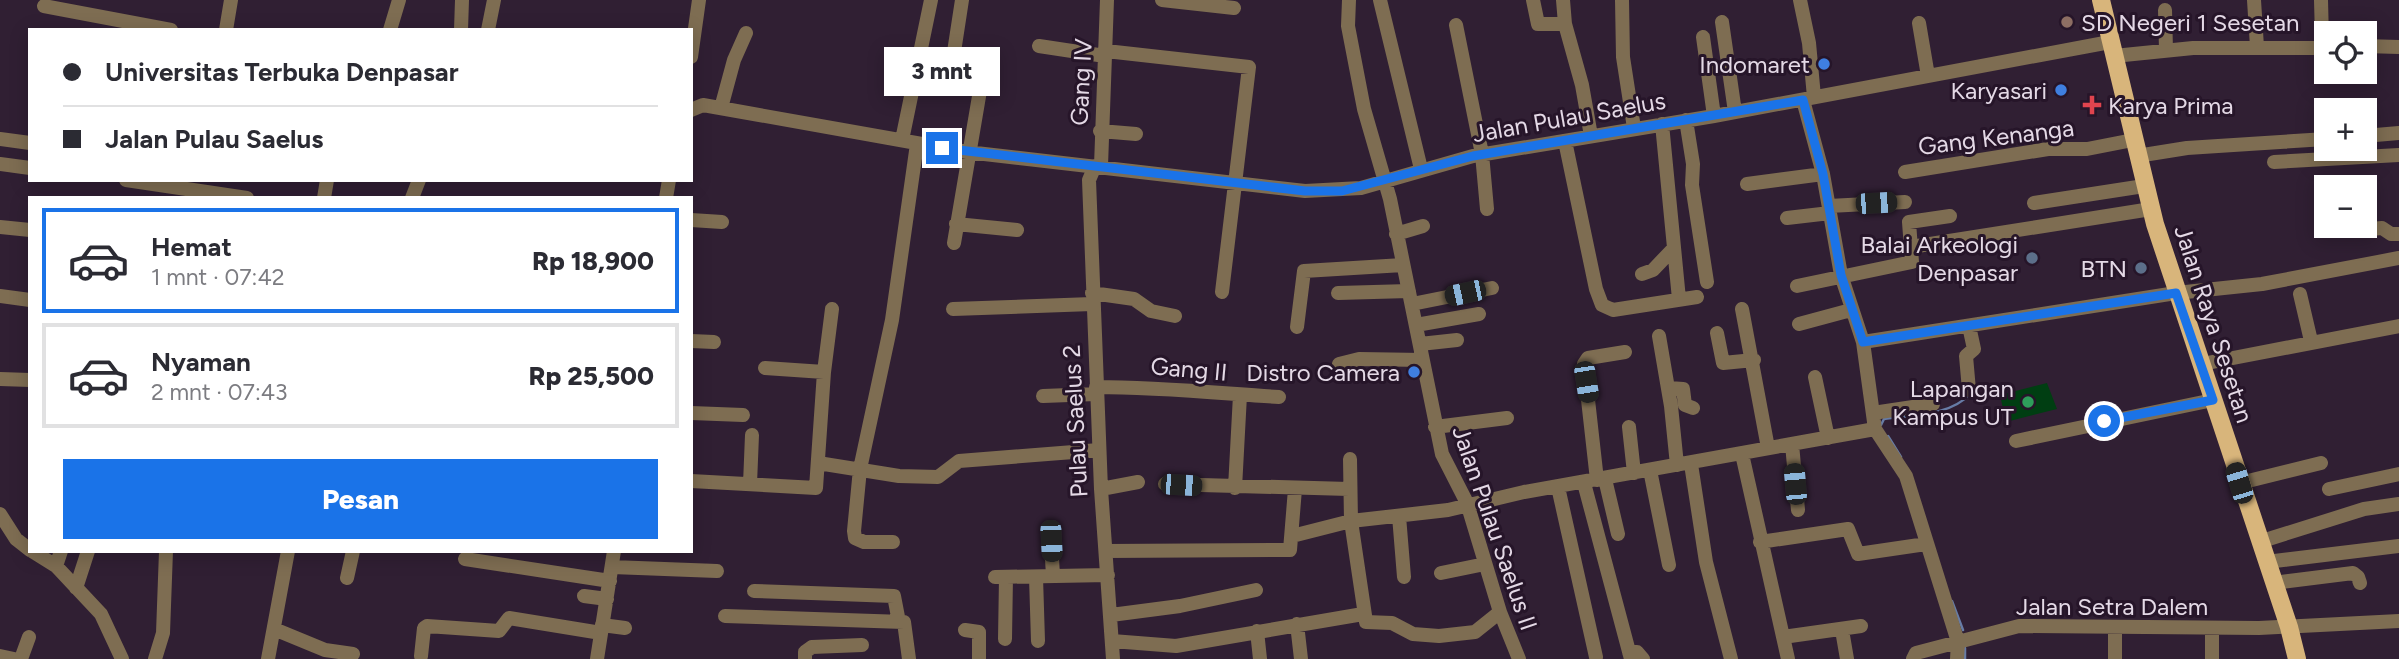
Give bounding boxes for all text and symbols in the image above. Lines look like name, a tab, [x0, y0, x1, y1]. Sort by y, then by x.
place label: SD Negeri 1 Sesetan	[2081, 8, 2299, 37]
marker: SD Negeri 1 Sesetan	[2059, 14, 2075, 30]
map controls	[2314, 21, 2377, 238]
button: locate	[2314, 21, 2377, 84]
street label: Gang IV	[1064, 37, 1098, 126]
callout: 3 mnt	[884, 46, 1000, 96]
place label: Indomaret	[1699, 50, 1810, 79]
text: Universitas Terbuka Denpasar	[105, 56, 459, 88]
marker: Indomaret	[1816, 56, 1832, 72]
text: 3 mnt	[911, 57, 973, 85]
place label: Karyasari	[1951, 76, 2047, 105]
marker: Karyasari	[2053, 82, 2069, 98]
street label: Jalan Pulau Saelus	[1470, 86, 1668, 148]
place label: Karya Prima	[2108, 91, 2233, 120]
marker: Karya Prima	[2082, 95, 2102, 115]
button: +	[2314, 98, 2377, 161]
street label: Gang Kenanga	[1916, 113, 2076, 161]
text: Jalan Pulau Saelus	[105, 123, 323, 155]
route end	[926, 132, 958, 164]
button: −	[2314, 175, 2377, 238]
car	[1855, 191, 1898, 215]
street label: Jalan Raya Sesetan	[2168, 222, 2260, 426]
icon: car	[67, 229, 130, 292]
place label: Balai Arkeologi Denpasar	[1860, 230, 2018, 287]
text: Hemat	[151, 231, 232, 263]
text: Rp 18,900	[532, 245, 654, 277]
marker: Balai Arkeologi Denpasar	[2024, 250, 2040, 266]
place label: BTN	[2081, 254, 2127, 283]
marker: BTN	[2133, 260, 2149, 276]
text: 1 mnt · 07:42	[151, 263, 285, 291]
car	[1443, 278, 1488, 308]
icon: car	[67, 344, 130, 407]
street label: Pulau Saelus 2	[1057, 344, 1093, 498]
text: Nyaman	[151, 346, 251, 378]
street label: Gang II	[1149, 351, 1229, 387]
place label: Distro Camera	[1246, 358, 1400, 387]
text: Rp 25,500	[529, 360, 654, 392]
car	[1573, 360, 1600, 404]
marker: Distro Camera	[1406, 364, 1422, 380]
place label: Lapangan Kampus UT	[1892, 374, 2014, 431]
text: 2 mnt · 07:43	[151, 378, 288, 406]
marker: Lapangan Kampus UT	[2020, 394, 2036, 410]
route start	[2088, 405, 2120, 437]
street label: Jalan Pulau Saelus II	[1446, 422, 1544, 634]
button: Pesan	[63, 459, 658, 539]
car	[2223, 460, 2256, 506]
car	[1783, 462, 1808, 506]
car	[1160, 473, 1203, 497]
car	[1040, 519, 1063, 563]
street label: Jalan Setra Dalem	[2016, 592, 2208, 621]

